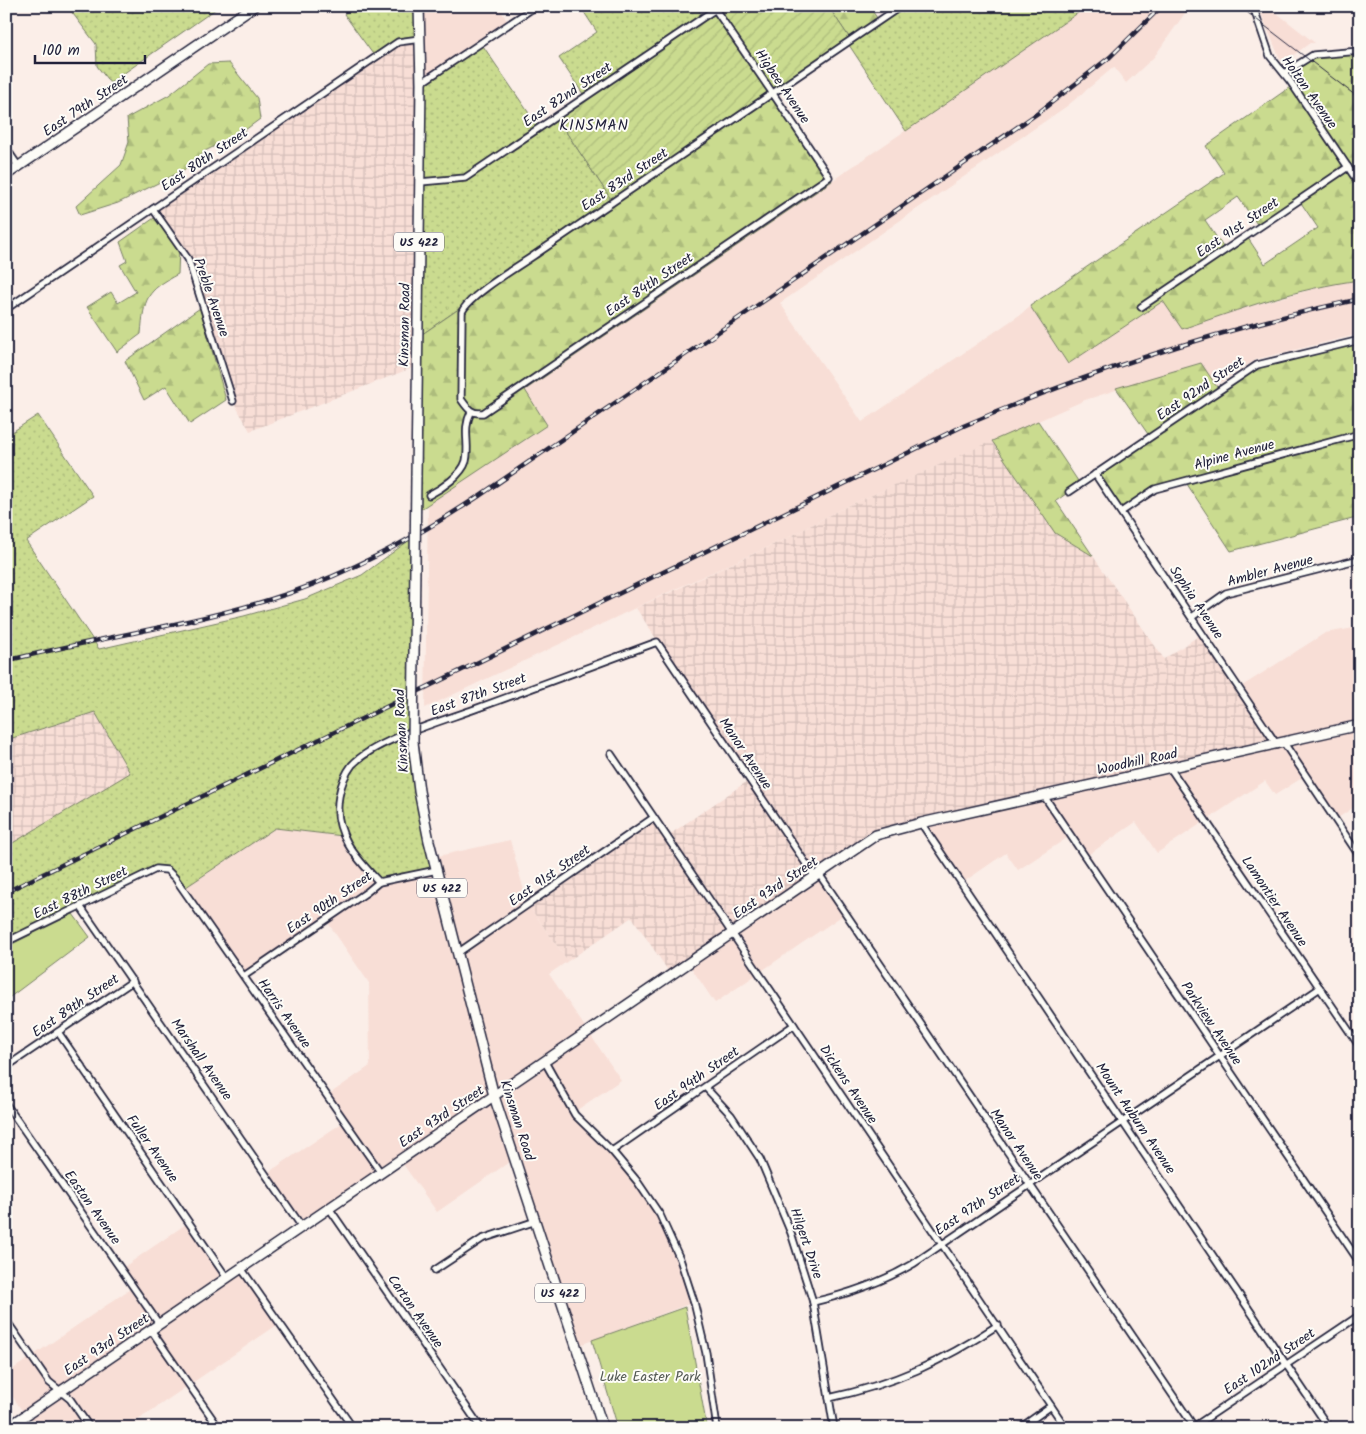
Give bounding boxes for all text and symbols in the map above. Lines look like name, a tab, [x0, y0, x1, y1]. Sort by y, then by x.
scale bar	[35, 32, 145, 64]
text: 100 m	[42, 39, 80, 63]
street label: Higbee Avenue	[749, 45, 816, 129]
street label: Holton Avenue	[1276, 51, 1343, 134]
street label: East 82nd Street	[518, 56, 617, 133]
street label: East 79th Street	[38, 69, 133, 143]
district label: KINSMAN	[559, 114, 629, 138]
street label: East 80th Street	[156, 122, 253, 197]
street label: East 83rd Street	[577, 142, 673, 217]
street label: East 91st Street	[1192, 192, 1284, 264]
road number: US 422	[394, 232, 444, 252]
street label: East 84th Street	[601, 247, 698, 322]
street label: Preble Avenue	[187, 255, 235, 341]
street label: Kinsman Road	[393, 282, 417, 367]
street label: East 92nd Street	[1152, 351, 1250, 427]
street label: Alpine Avenue	[1192, 433, 1278, 476]
street label: Ambler Avenue	[1225, 549, 1316, 593]
street label: Sophia Avenue	[1163, 561, 1229, 644]
street label: East 87th Street	[427, 667, 530, 722]
street label: Kinsman Road	[389, 687, 415, 773]
street label: Manor Avenue	[713, 713, 778, 795]
street label: Woodhill Road	[1095, 742, 1181, 781]
street label: East 91st Street	[504, 839, 595, 912]
street label: East 93rd Street	[728, 851, 823, 925]
street label: Lamontier Avenue	[1236, 852, 1313, 952]
street label: East 88th Street	[29, 860, 132, 925]
street label: East 90th Street	[282, 866, 377, 940]
road number: US 422	[417, 878, 467, 898]
street label: East 89th Street	[28, 968, 124, 1043]
street label: Harris Avenue	[252, 974, 317, 1054]
street label: Parkview Avenue	[1175, 977, 1248, 1071]
street label: Marshall Avenue	[165, 1014, 238, 1106]
street label: Dickens Avenue	[813, 1040, 883, 1129]
street label: East 94th Street	[649, 1041, 744, 1117]
street label: Mount Auburn Avenue	[1089, 1058, 1181, 1180]
street label: Kinsman Road	[494, 1077, 541, 1165]
street label: East 93rd Street	[394, 1080, 489, 1154]
street label: Manor Avenue	[984, 1104, 1049, 1186]
street label: Fuller Avenue	[121, 1110, 184, 1188]
street label: Easton Avenue	[58, 1166, 126, 1250]
street label: East 97th Street	[930, 1168, 1025, 1242]
street label: Hilgert Drive	[784, 1205, 829, 1283]
street label: Carton Avenue	[382, 1270, 449, 1354]
road number: US 422	[535, 1284, 585, 1302]
street label: East 93rd Street	[59, 1308, 154, 1382]
street label: East 102nd Street	[1219, 1323, 1320, 1401]
park label: Luke Easter Park	[600, 1366, 701, 1388]

